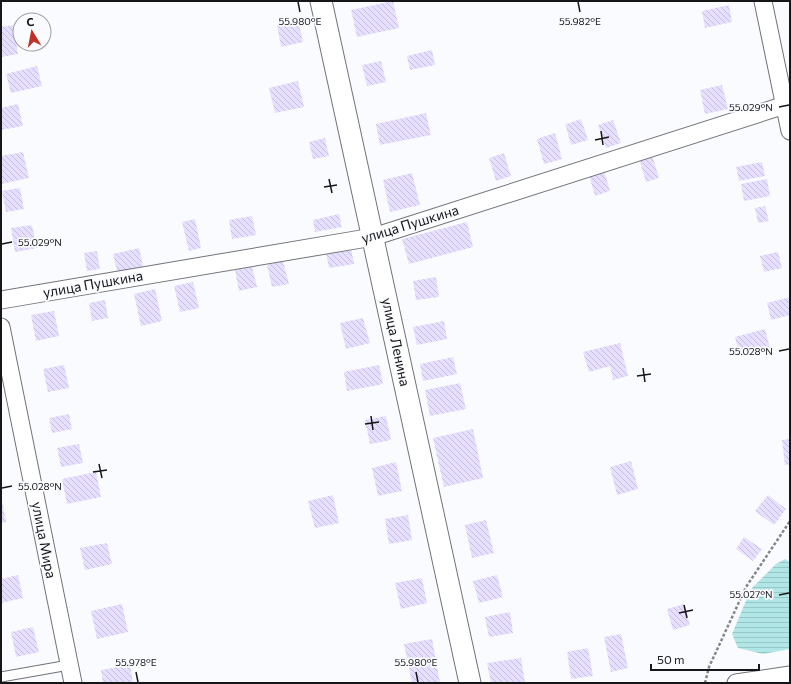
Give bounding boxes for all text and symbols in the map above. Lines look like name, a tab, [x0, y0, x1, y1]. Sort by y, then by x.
north arrow	[12, 12, 52, 52]
text: С	[25, 15, 35, 29]
text: 55.980°E	[279, 15, 321, 27]
text: 55.982°E	[559, 15, 601, 27]
text: 55.029°N	[729, 101, 773, 113]
street label: улица Пушкина	[359, 201, 461, 246]
text: 55.029°N	[18, 236, 62, 248]
street label: улица Пушкина	[42, 266, 144, 301]
street label: улица Ленина	[379, 296, 414, 388]
text: 55.028°N	[729, 345, 773, 357]
text: 55.028°N	[18, 480, 62, 492]
street label: улица Мира	[29, 500, 60, 580]
text: 55.027°N	[729, 588, 773, 600]
scale bar	[651, 646, 759, 672]
text: 50 m	[657, 652, 685, 666]
text: 55.978°E	[115, 656, 157, 668]
text: 55.980°E	[395, 656, 437, 668]

